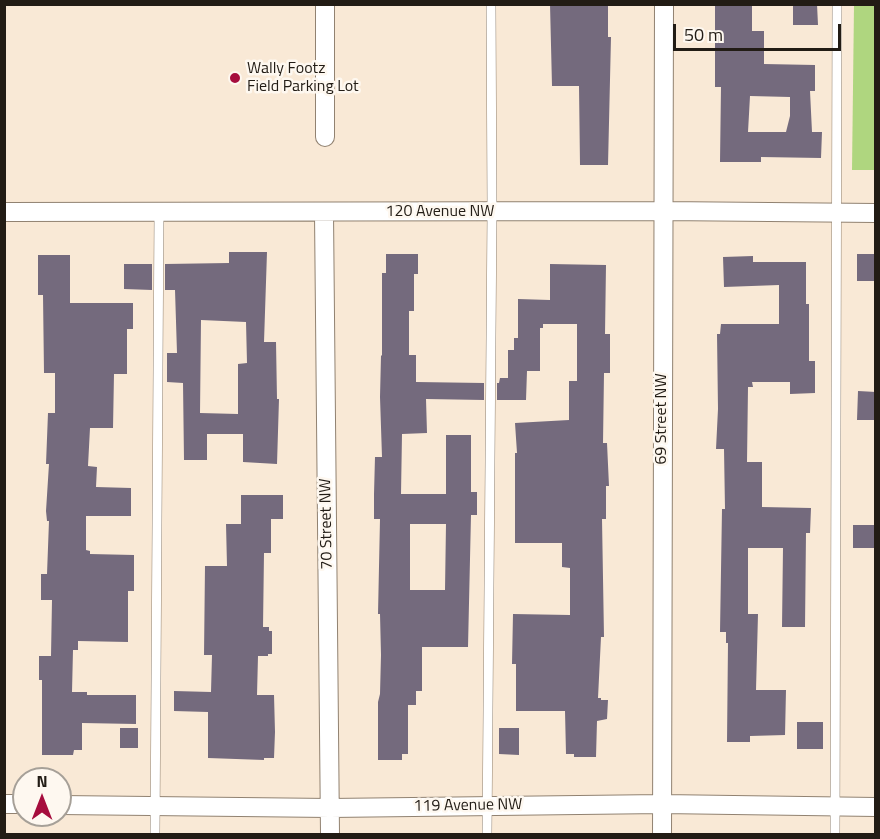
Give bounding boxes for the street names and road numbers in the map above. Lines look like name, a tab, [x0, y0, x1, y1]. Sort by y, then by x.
street label: 120 Avenue NW	[386, 202, 494, 222]
street label: 69 Street NW	[652, 373, 672, 465]
street label: 70 Street NW	[317, 478, 337, 570]
street label: 119 Avenue NW	[413, 795, 523, 817]

